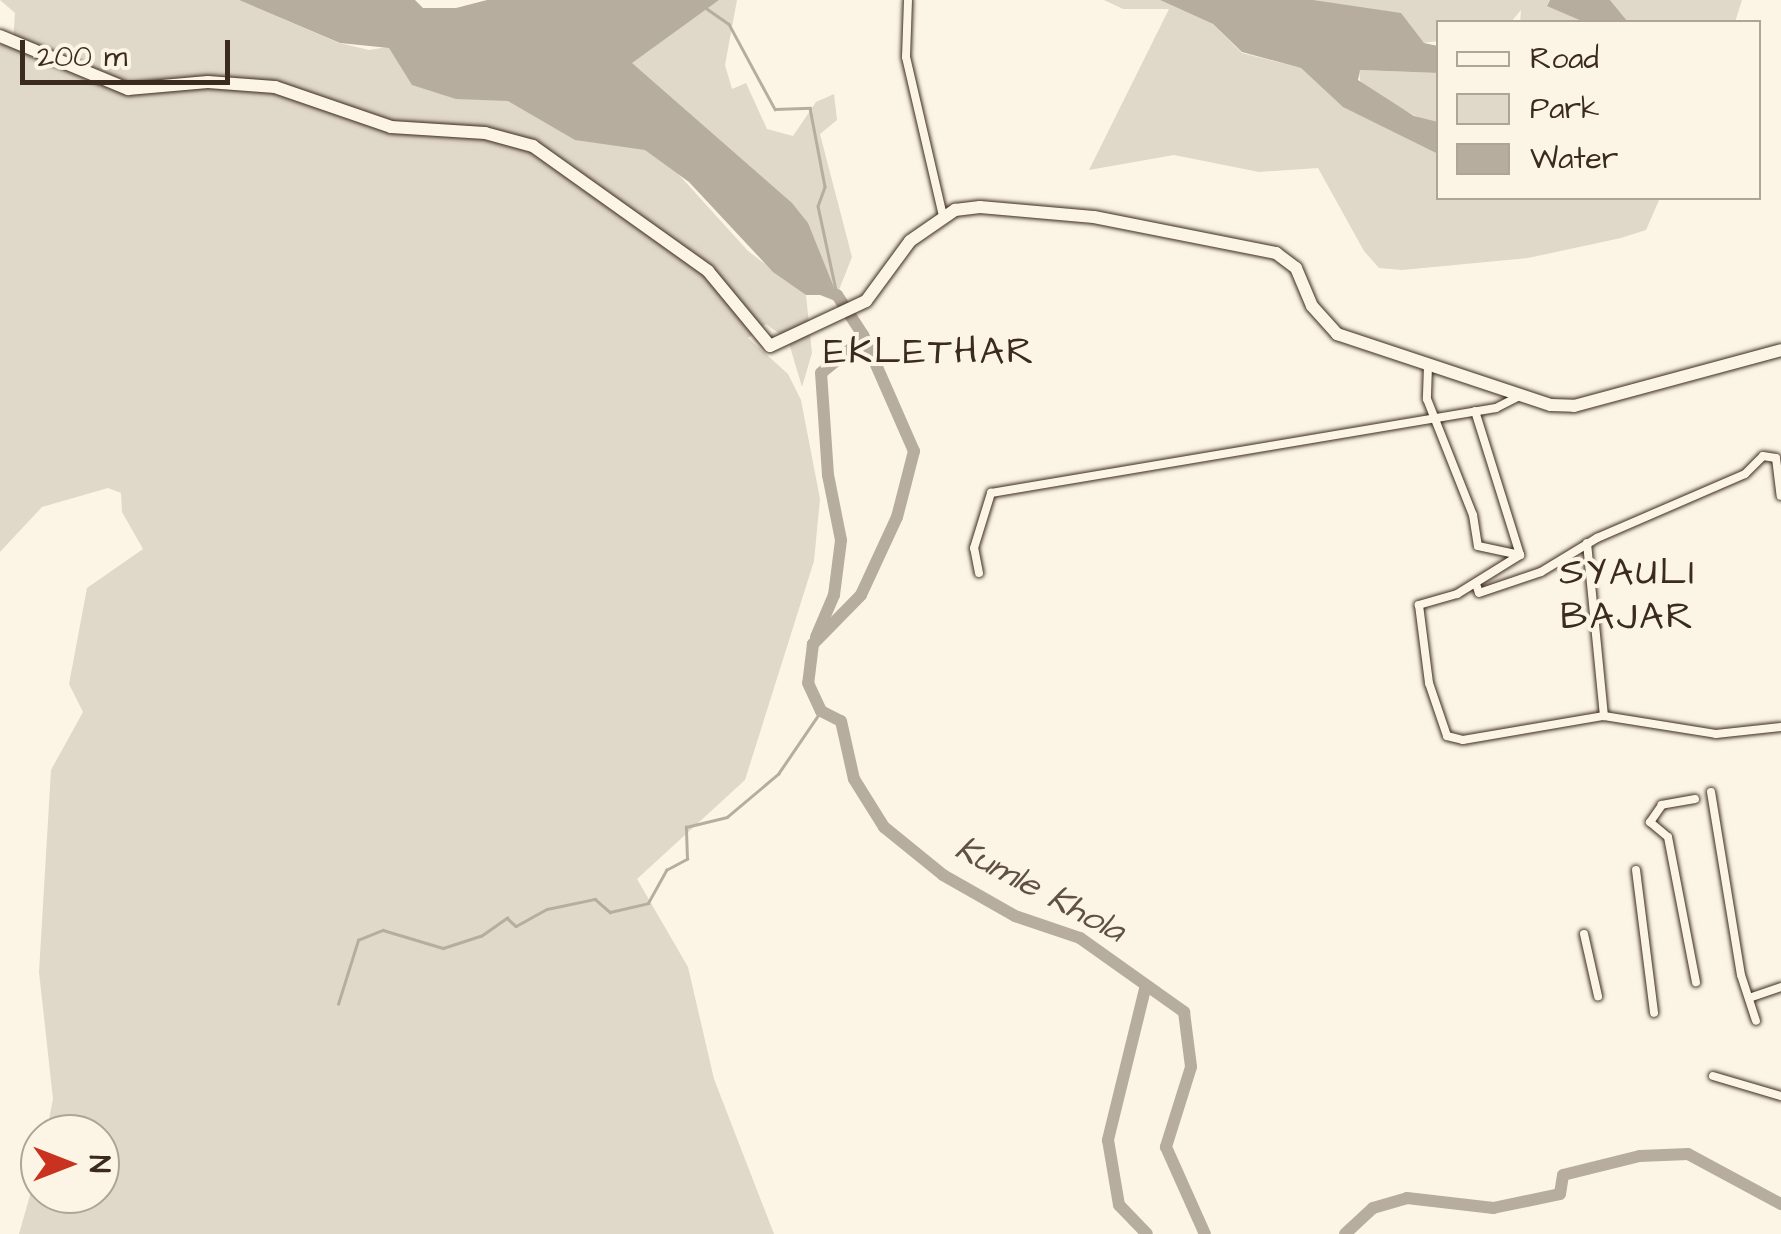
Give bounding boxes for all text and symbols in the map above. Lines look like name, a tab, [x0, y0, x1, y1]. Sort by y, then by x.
scale bar	[25, 20, 235, 82]
legend	[1436, 20, 1761, 200]
text: 200 m	[37, 36, 127, 78]
text: Road	[1530, 38, 1599, 80]
text: Park	[1530, 88, 1599, 130]
text: Water	[1530, 138, 1618, 180]
district label: EKLETHAR	[824, 330, 1036, 376]
district label: SYAULI BAJAR	[1559, 551, 1697, 640]
water label: Kumle Khola	[948, 828, 1132, 952]
north arrow	[20, 1114, 120, 1214]
text: N	[79, 1155, 118, 1173]

